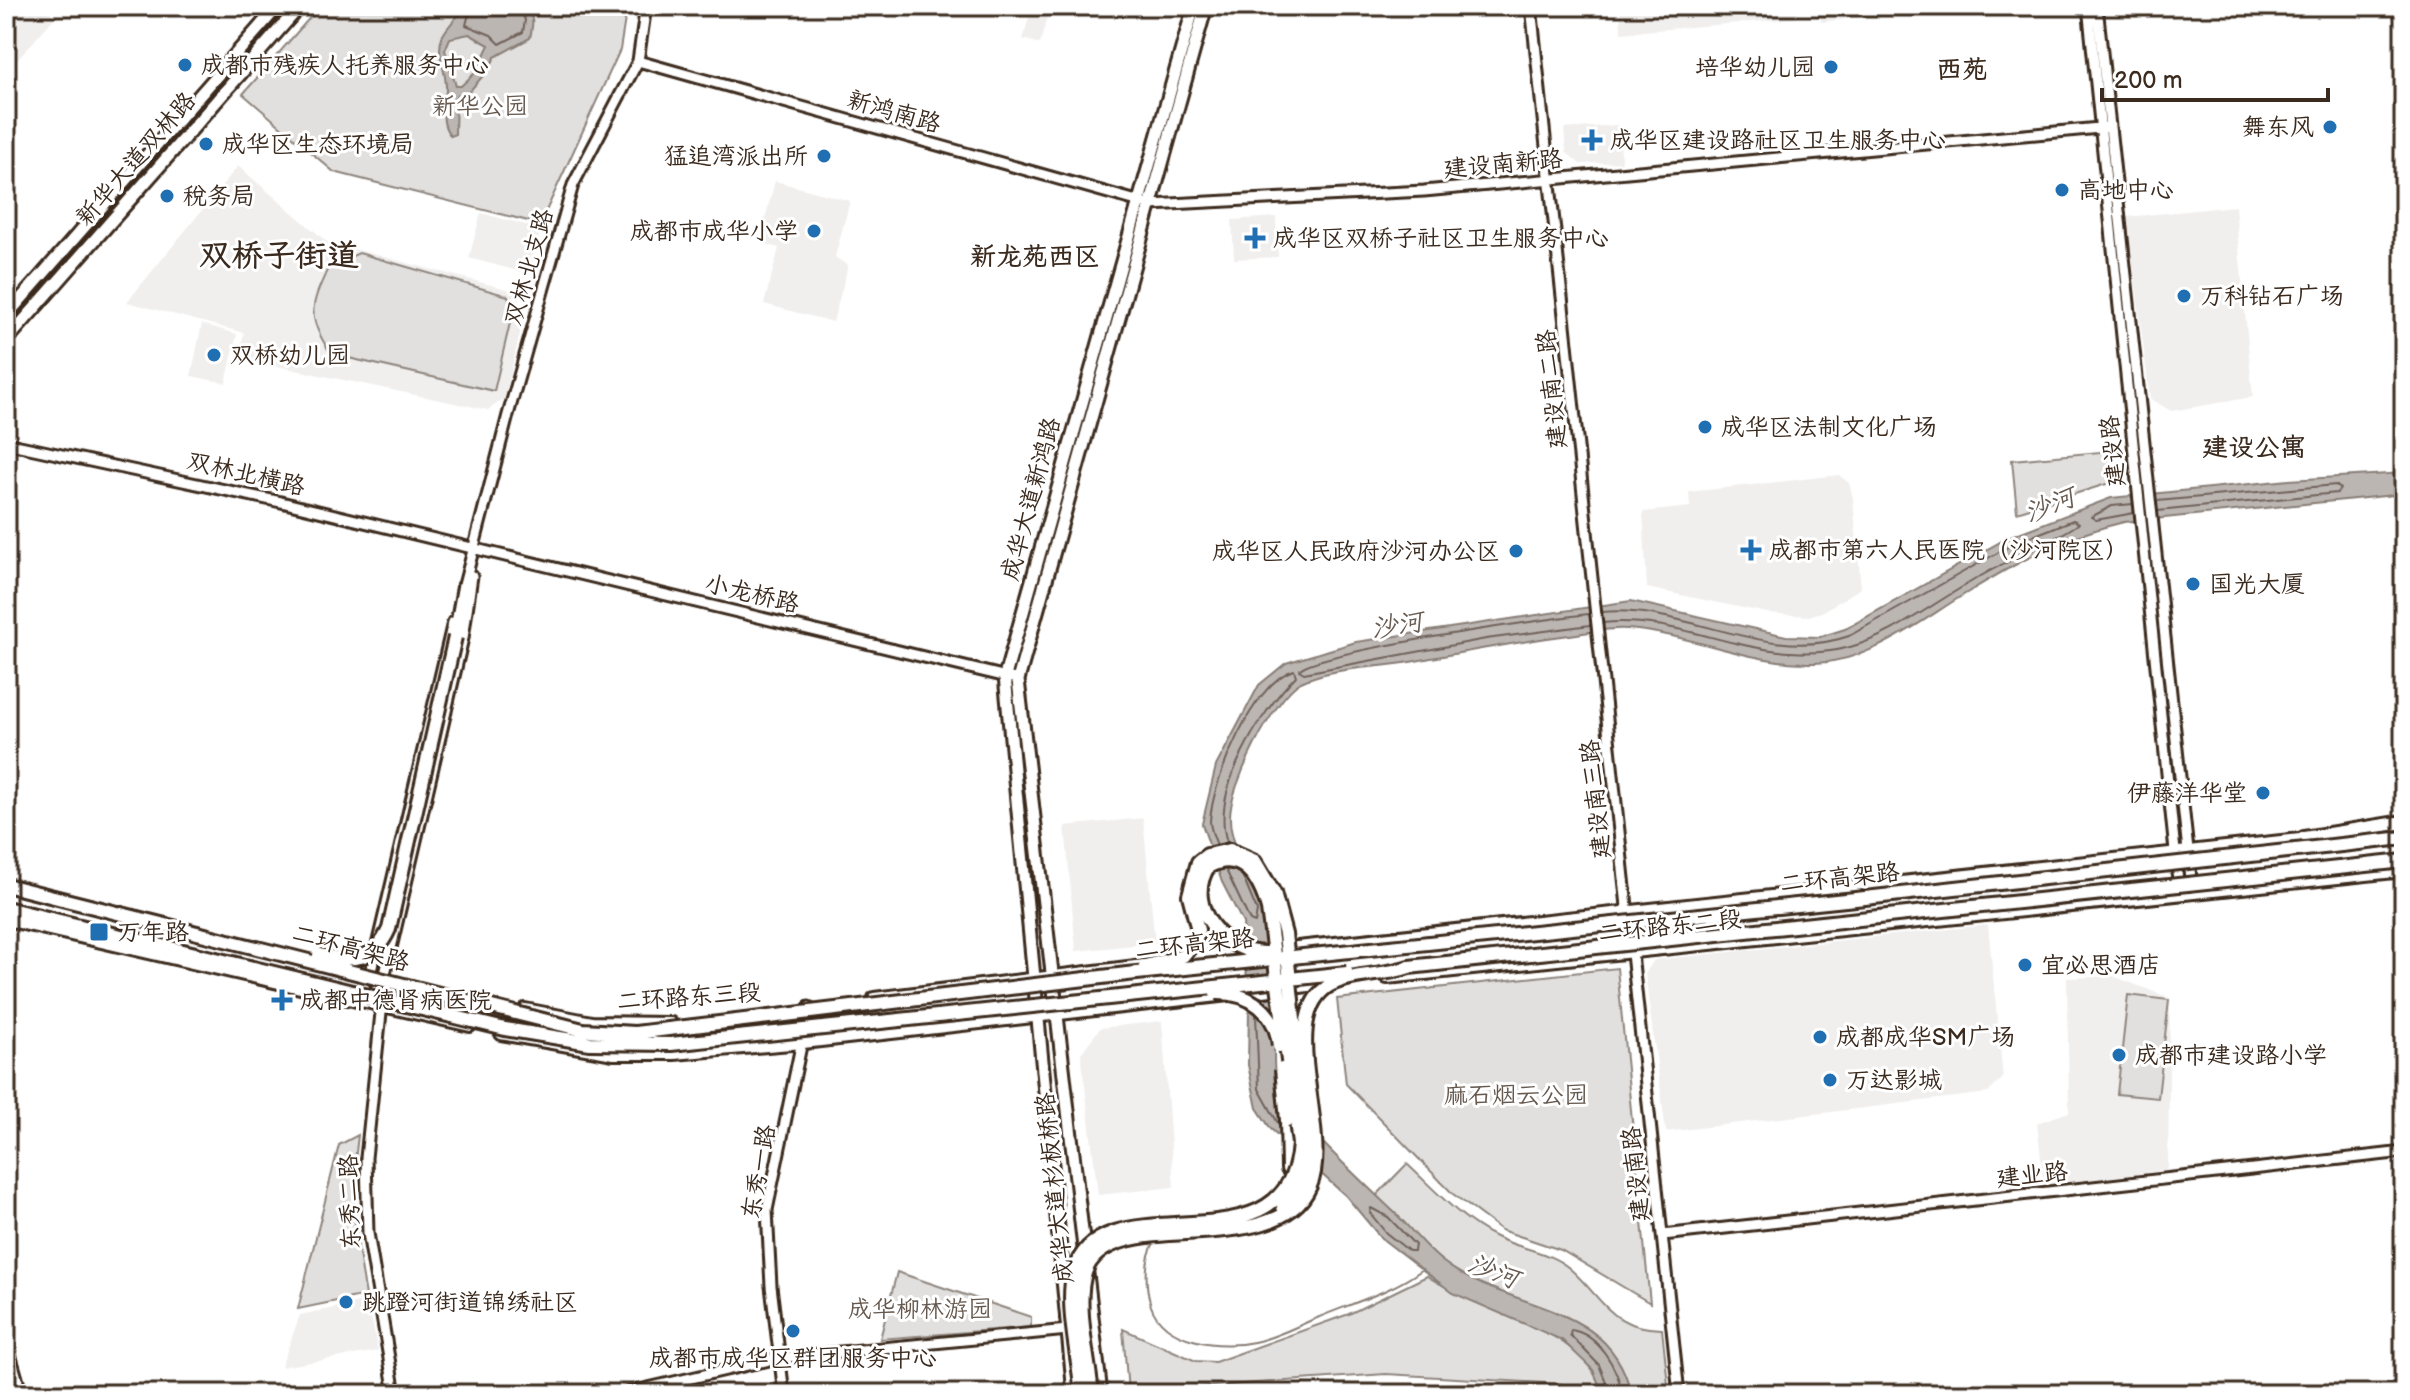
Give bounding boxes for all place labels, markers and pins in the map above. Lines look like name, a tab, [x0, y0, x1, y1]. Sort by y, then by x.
place label: 成都市残疾人托养服务中心	[201, 51, 489, 80]
place label: 培华幼儿园	[1695, 53, 1815, 82]
marker: 成都市残疾人托养服务中心	[176, 56, 194, 74]
marker: 培华幼儿园	[1822, 58, 1840, 76]
place label: 舞东风	[2242, 113, 2314, 142]
marker: 舞东风	[2321, 118, 2339, 136]
place label: 成华区建设路社区卫生服务中心	[1610, 126, 1946, 155]
marker: 成华区建设路社区卫生服务中心	[1581, 129, 1603, 151]
place label: 成华区生态环境局	[222, 130, 414, 159]
marker: 成华区生态环境局	[197, 135, 215, 153]
place label: 猛追湾派出所	[664, 142, 808, 171]
marker: 猛追湾派出所	[815, 147, 833, 165]
place label: 高地中心	[2078, 176, 2174, 205]
marker: 高地中心	[2053, 181, 2071, 199]
place label: 税务局	[183, 182, 255, 211]
marker: 税务局	[158, 187, 176, 205]
place label: 成都市成华小学	[630, 217, 798, 246]
marker: 成都市成华小学	[805, 222, 823, 240]
place label: 成华区双桥子社区卫生服务中心	[1273, 224, 1609, 253]
marker: 成华区双桥子社区卫生服务中心	[1244, 227, 1266, 249]
place label: 万科钻石广场	[2200, 282, 2344, 311]
marker: 万科钻石广场	[2175, 287, 2193, 305]
place label: 双桥幼儿园	[230, 341, 350, 370]
marker: 双桥幼儿园	[205, 346, 223, 364]
place label: 成华区法制文化广场	[1721, 413, 1937, 442]
marker: 成华区法制文化广场	[1696, 418, 1714, 436]
place label: 成都市第六人民医院（沙河院区）	[1769, 536, 2129, 565]
place label: 成华区人民政府沙河办公区	[1212, 537, 1500, 566]
marker: 成都市第六人民医院（沙河院区）	[1740, 539, 1762, 561]
marker: 成华区人民政府沙河办公区	[1507, 542, 1525, 560]
place label: 国光大厦	[2209, 570, 2305, 599]
marker: 国光大厦	[2184, 575, 2202, 593]
place label: 伊藤洋华堂	[2127, 779, 2247, 808]
marker: 伊藤洋华堂	[2254, 784, 2272, 802]
place label: 万年路	[117, 918, 189, 947]
marker: 万年路	[88, 921, 110, 943]
place label: 宜必思酒店	[2041, 951, 2161, 980]
marker: 宜必思酒店	[2016, 956, 2034, 974]
place label: 成都中德肾病医院	[300, 986, 492, 1015]
marker: 成都中德肾病医院	[271, 989, 293, 1011]
place label: 成都成华SM广场	[1836, 1023, 2015, 1052]
marker: 成都成华SM广场	[1811, 1028, 1829, 1046]
place label: 成都市建设路小学	[2135, 1041, 2327, 1070]
marker: 成都市建设路小学	[2110, 1046, 2128, 1064]
place label: 万达影城	[1846, 1066, 1942, 1095]
marker: 万达影城	[1821, 1071, 1839, 1089]
place label: 跳蹬河街道锦绣社区	[362, 1288, 578, 1317]
marker: 跳蹬河街道锦绣社区	[337, 1293, 355, 1311]
marker: 成都市成华区群团服务中心	[784, 1322, 802, 1340]
place label: 成都市成华区群团服务中心	[649, 1344, 937, 1373]

